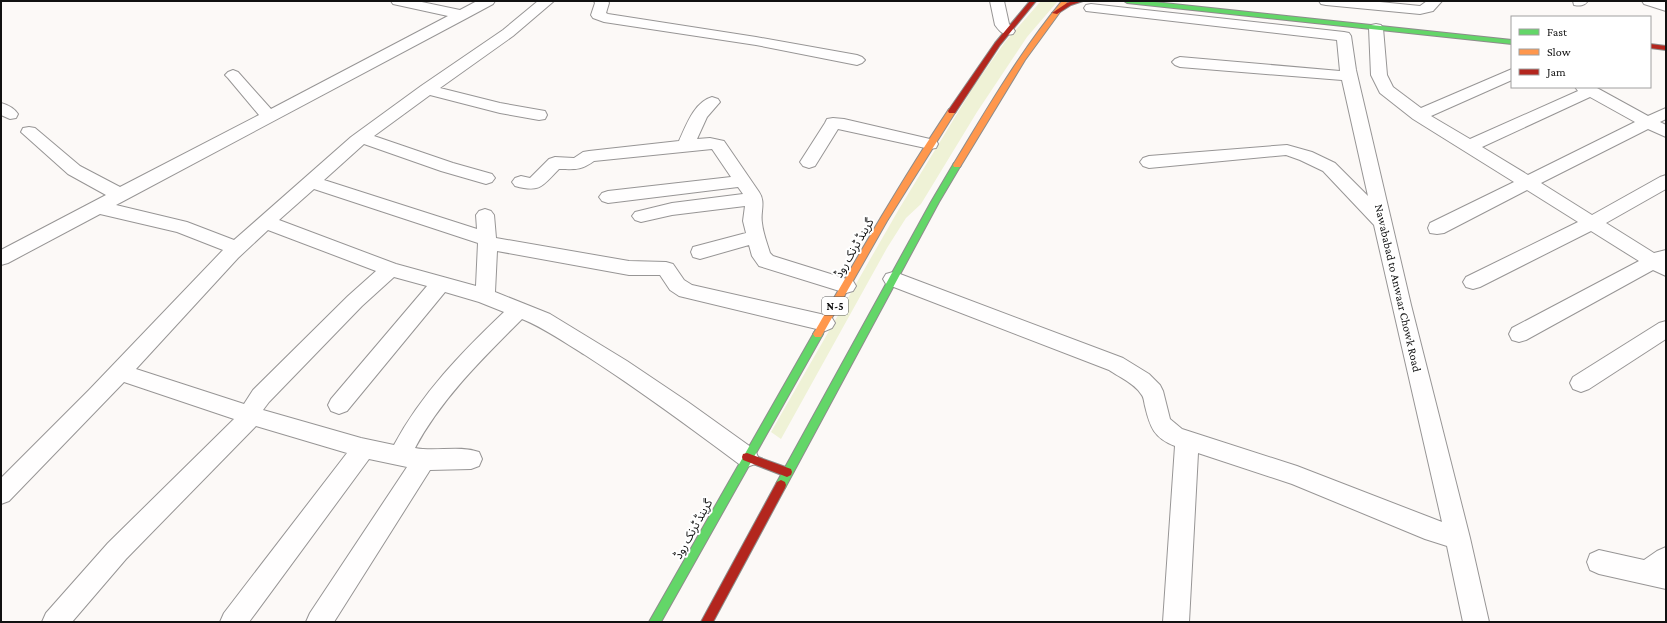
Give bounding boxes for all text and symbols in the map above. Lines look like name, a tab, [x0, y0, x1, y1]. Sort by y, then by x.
legend	[1511, 16, 1651, 88]
text: Fast	[1547, 25, 1568, 39]
text: Slow	[1547, 45, 1571, 59]
text: Jam	[1546, 65, 1566, 79]
street label: Nawababad to Anwaar Chowk Road	[1372, 203, 1424, 374]
street label: گرینڈ ٹرنک روڈ	[831, 215, 877, 280]
road number: N-5	[822, 297, 848, 315]
street label: گرینڈ ٹرنک روڈ	[671, 496, 716, 561]

